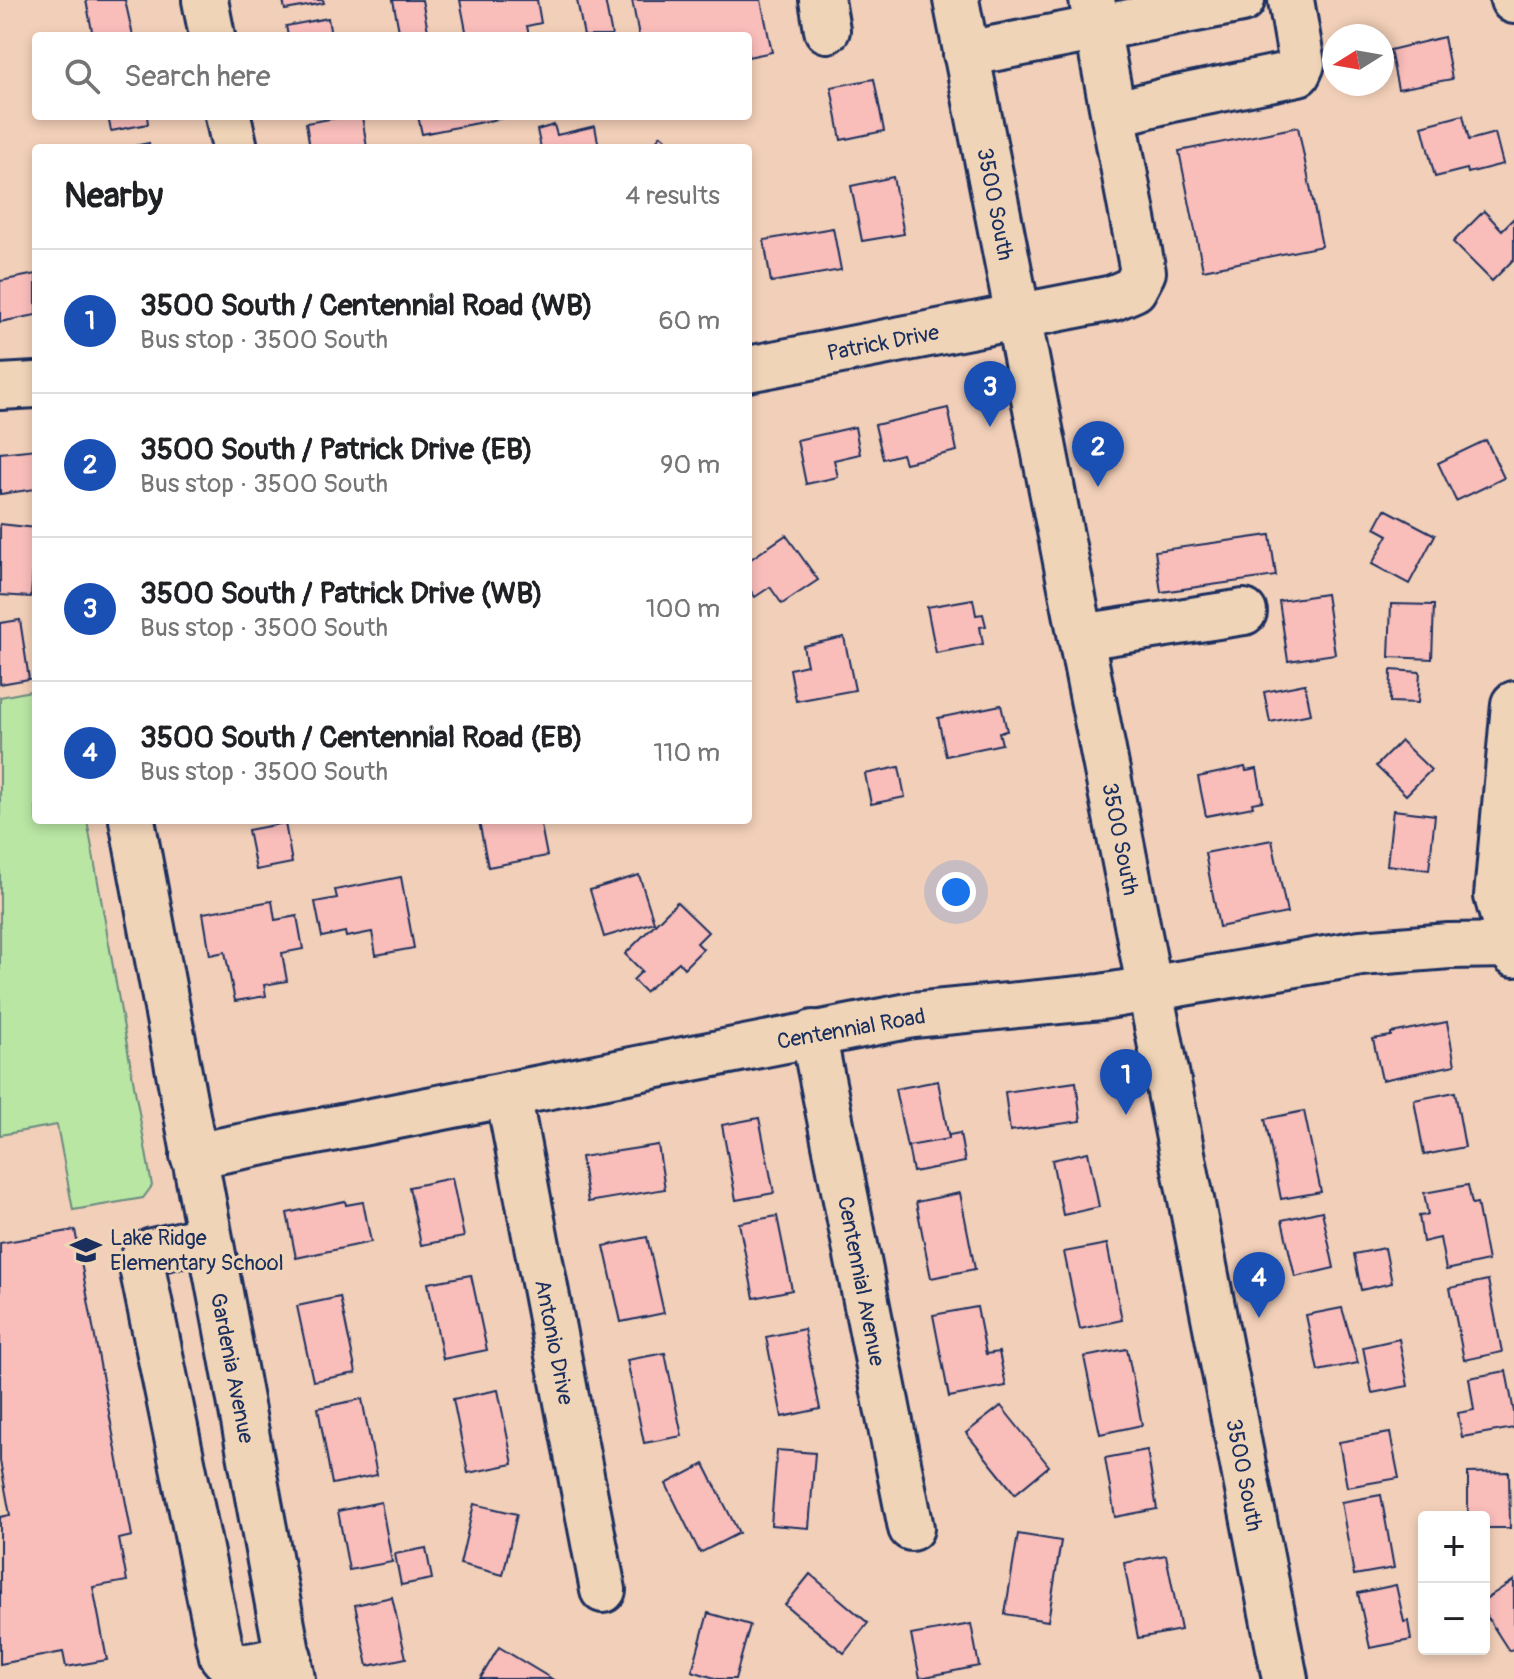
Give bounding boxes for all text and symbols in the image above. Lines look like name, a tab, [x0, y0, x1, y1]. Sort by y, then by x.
north arrow	[1322, 24, 1394, 96]
search box	[32, 32, 752, 120]
icon: search	[60, 54, 104, 98]
text: Search here	[124, 58, 271, 95]
street label: 3500 South	[970, 146, 1020, 263]
text: Nearby	[64, 175, 163, 218]
text: 4 results	[625, 180, 720, 212]
text: 3500 South / Centennial Road (WB)	[140, 287, 593, 324]
text: 1	[85, 305, 95, 337]
text: 60 m	[658, 305, 720, 337]
street label: Patrick Drive	[825, 318, 942, 368]
text: Bus stop · 3500 South	[140, 324, 388, 356]
pin: 3	[964, 361, 1016, 427]
pin: 2	[1072, 421, 1124, 487]
text: 3500 South / Patrick Drive (EB)	[140, 431, 533, 468]
text: 2	[83, 449, 97, 481]
text: 90 m	[660, 449, 720, 481]
text: Bus stop · 3500 South	[140, 468, 388, 500]
text: 3500 South / Patrick Drive (WB)	[140, 575, 543, 612]
text: 3	[83, 593, 97, 625]
text: 100 m	[646, 593, 720, 625]
text: Bus stop · 3500 South	[140, 612, 388, 644]
text: 3500 South / Centennial Road (EB)	[140, 719, 583, 756]
text: 4	[82, 737, 98, 769]
text: 110 m	[653, 737, 720, 769]
text: Bus stop · 3500 South	[140, 756, 388, 788]
street label: 3500 South	[1095, 781, 1145, 898]
your location	[936, 872, 976, 912]
street label: Centennial Road	[775, 1002, 928, 1056]
pin: 1	[1100, 1049, 1152, 1115]
street label: Centennial Avenue	[831, 1194, 891, 1369]
place label: Lake Ridge Elementary School	[110, 1224, 284, 1277]
school or university icon: Lake Ridge Elementary School	[69, 1233, 103, 1267]
pin: 4	[1233, 1252, 1285, 1318]
street label: Antonio Drive	[528, 1277, 580, 1407]
street label: Gardenia Avenue	[204, 1291, 260, 1446]
street label: 3500 South	[1219, 1417, 1269, 1534]
map controls	[1418, 1511, 1490, 1655]
button: +	[1418, 1511, 1490, 1583]
button: −	[1418, 1583, 1490, 1655]

